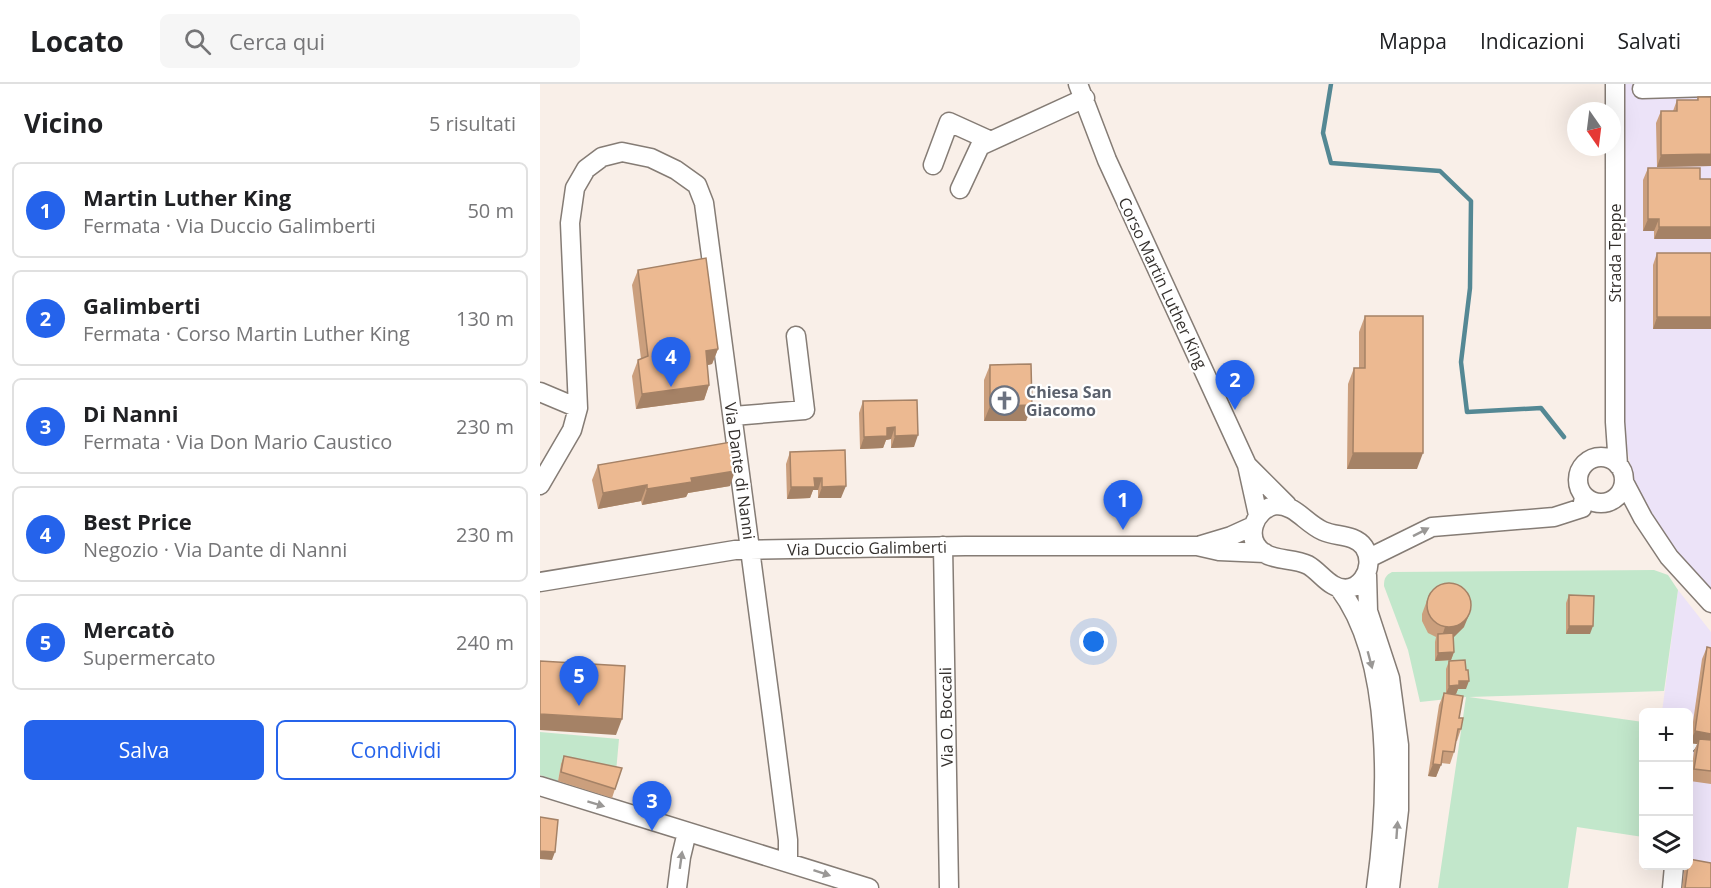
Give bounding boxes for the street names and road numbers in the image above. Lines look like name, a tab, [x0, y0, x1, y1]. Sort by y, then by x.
street label: Corso Martin Luther King	[1114, 194, 1213, 373]
street label: Strada Teppe	[1604, 203, 1626, 303]
street label: Via Dante di Nanni	[719, 401, 761, 541]
street label: Via Duccio Galimberti	[787, 536, 947, 560]
street label: Via O. Boccali	[934, 667, 958, 767]

